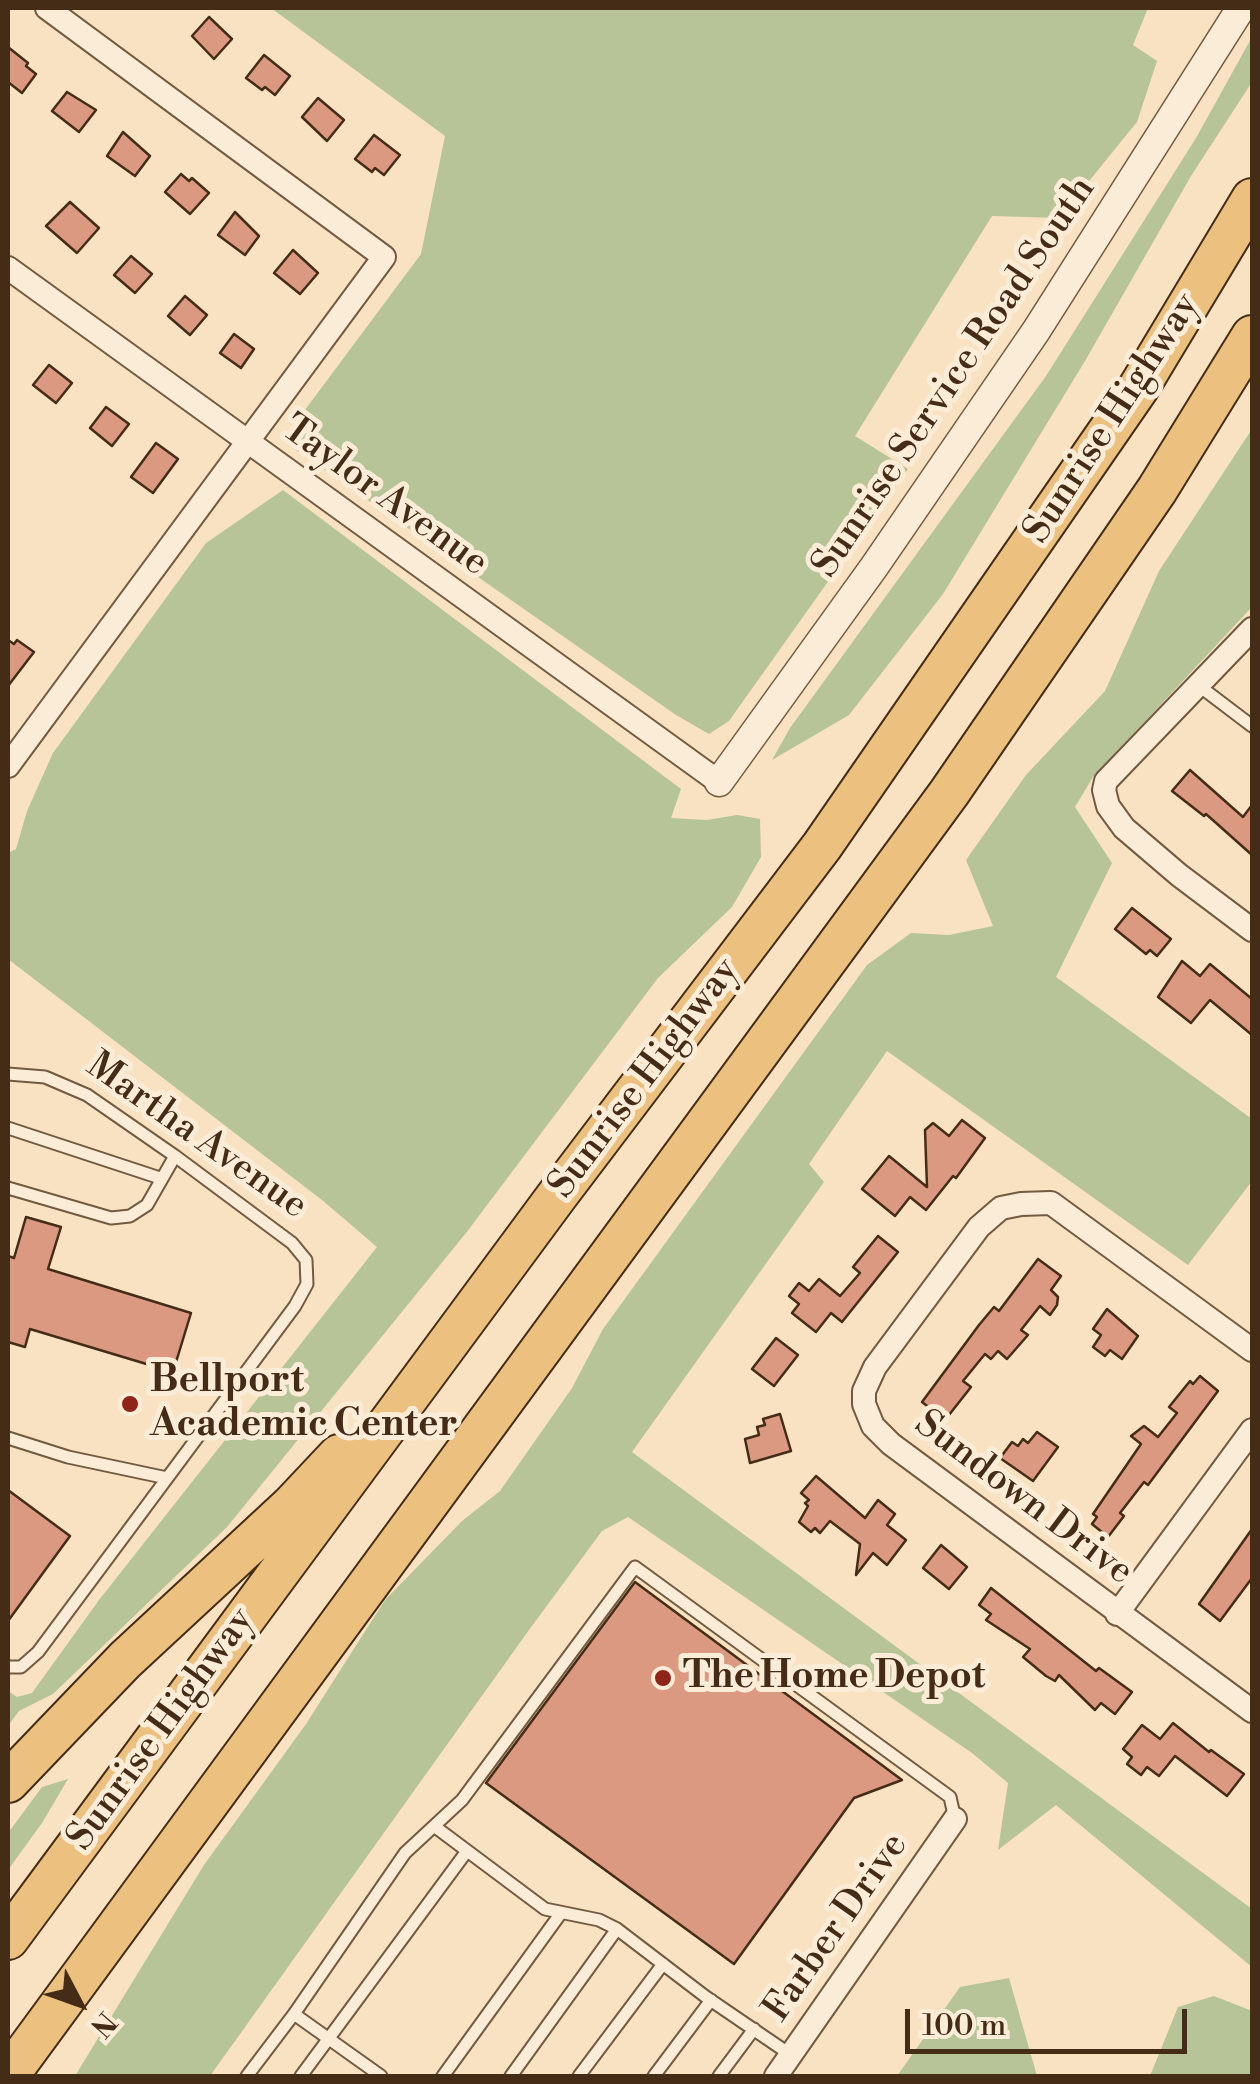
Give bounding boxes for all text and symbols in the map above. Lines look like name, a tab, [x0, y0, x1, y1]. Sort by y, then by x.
street label: Sunrise Service Road South	[804, 169, 1106, 587]
street label: Sunrise Highway	[1015, 286, 1211, 552]
street label: Taylor Avenue	[272, 407, 496, 587]
street label: Sunrise Highway	[540, 950, 750, 1208]
street label: Martha Avenue	[77, 1044, 315, 1230]
place label: Bellport Academic Center	[150, 1359, 458, 1448]
marker: Bellport Academic Center	[119, 1393, 141, 1415]
street label: Sundown Drive	[905, 1402, 1141, 1596]
street label: Sunrise Highway	[59, 1600, 265, 1860]
place label: The Home Depot	[683, 1655, 985, 1701]
marker: The Home Depot	[652, 1667, 674, 1689]
street label: Farber Drive	[755, 1825, 919, 2031]
north arrow	[30, 1954, 130, 2054]
scale bar	[910, 1989, 1192, 2051]
text: N	[83, 2004, 123, 2044]
text: 100 m	[922, 2007, 1006, 2045]

